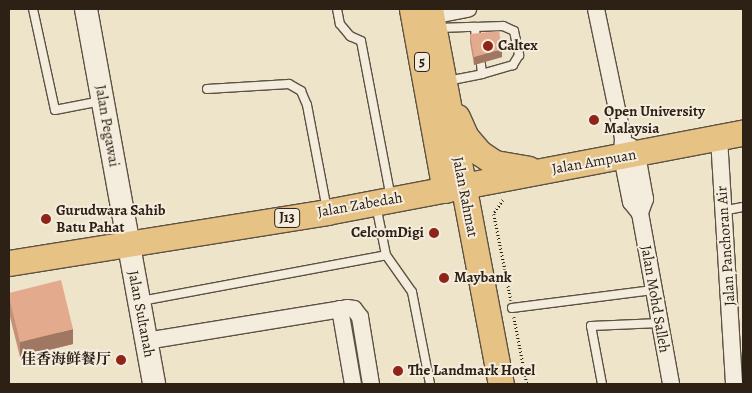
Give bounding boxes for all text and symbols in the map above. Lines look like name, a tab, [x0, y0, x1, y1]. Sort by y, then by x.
place label: Caltex	[498, 37, 538, 55]
marker: Caltex	[482, 40, 494, 52]
road number: 5	[413, 51, 431, 74]
street label: Jalan Pegawai	[91, 84, 123, 168]
place label: Open University Malaysia	[604, 102, 705, 137]
marker: Open University Malaysia	[588, 114, 600, 126]
street label: Jalan Ampuan	[550, 146, 638, 178]
street label: Jalan Rahmat	[448, 155, 482, 239]
street label: Jalan Panchoran Air	[713, 185, 739, 307]
street label: Jalan Zabedah	[316, 189, 404, 221]
place label: Gurudwara Sahib Batu Pahat	[56, 201, 165, 236]
road number: J13	[273, 207, 301, 230]
marker: Gurudwara Sahib Batu Pahat	[40, 213, 52, 225]
place label: CelcomDigi	[351, 224, 424, 242]
marker: CelcomDigi	[428, 227, 440, 239]
street label: Jalan Mohd Salleh	[637, 244, 673, 354]
street label: Jalan Sultanah	[124, 269, 158, 359]
place label: Maybank	[454, 269, 512, 287]
marker: Maybank	[438, 272, 450, 284]
place label: 佳香海鲜餐厅	[21, 351, 111, 369]
marker: 佳香海鲜餐厅	[115, 354, 127, 366]
place label: The Landmark Hotel	[408, 362, 535, 380]
marker: The Landmark Hotel	[392, 365, 404, 377]

